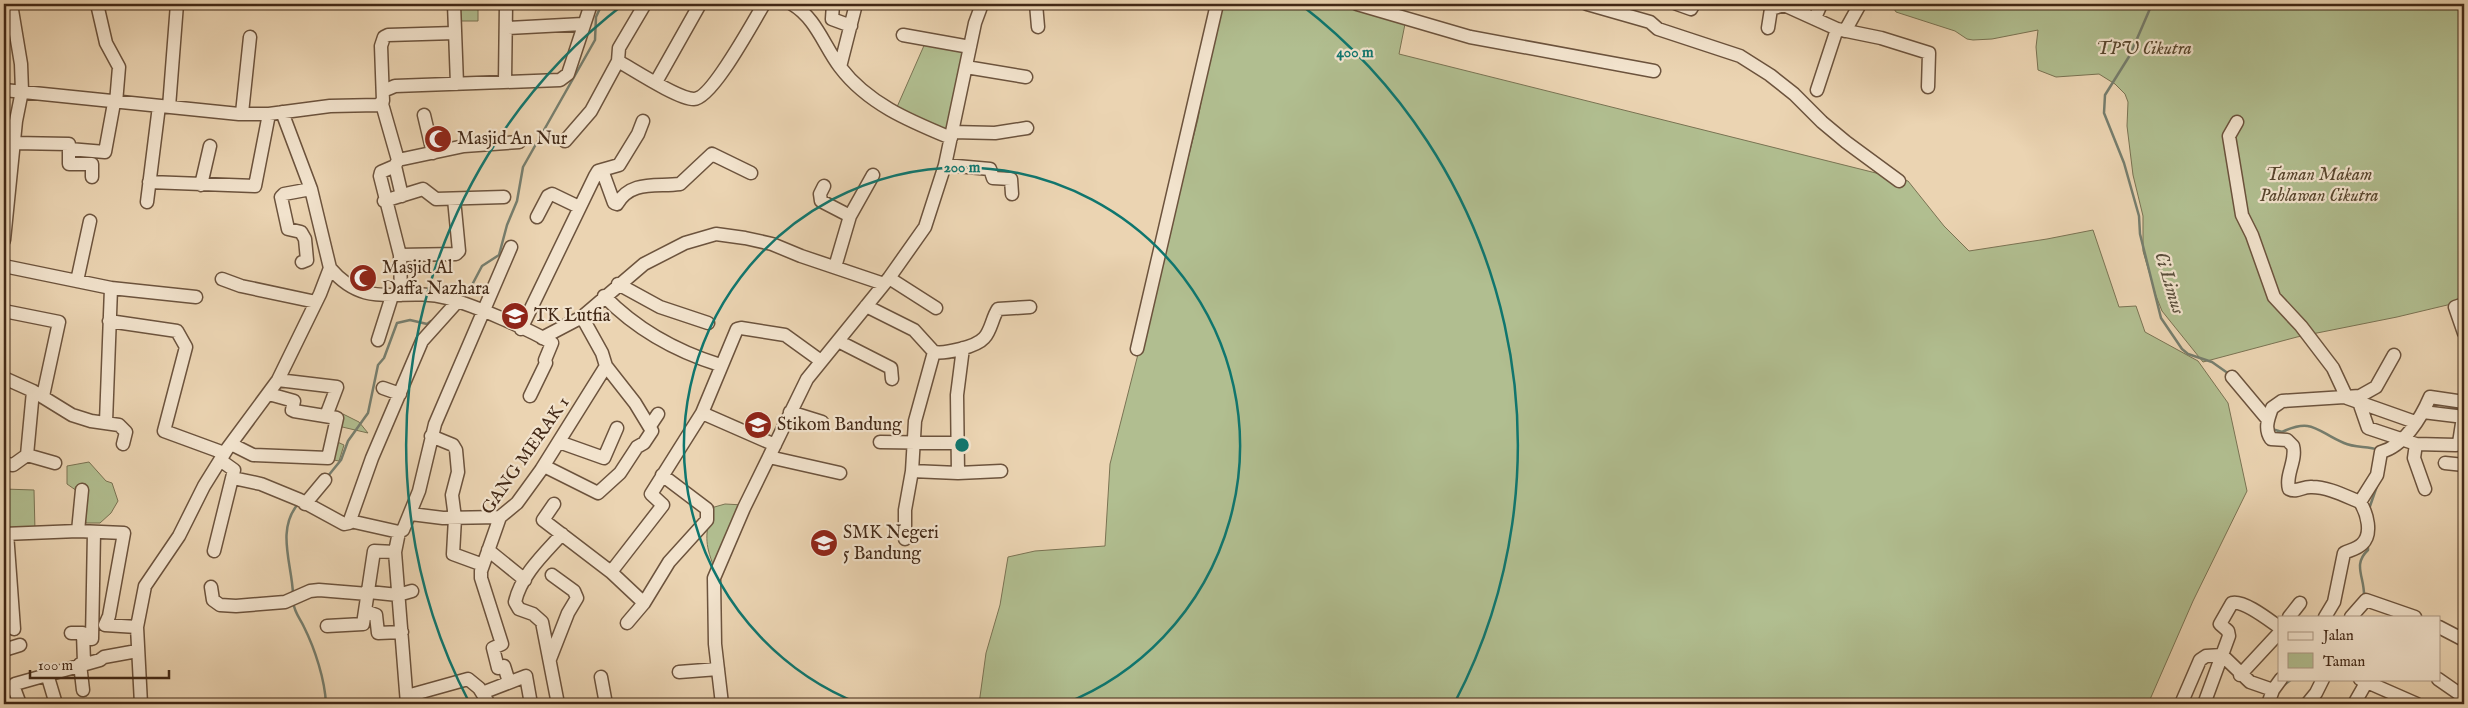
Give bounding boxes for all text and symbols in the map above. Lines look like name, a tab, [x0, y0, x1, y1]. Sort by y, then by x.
park label: TPU Cikutra	[2096, 38, 2192, 61]
text: 400 m	[1337, 43, 1374, 62]
mosque icon: Masjid An Nur	[423, 124, 453, 154]
place label: Masjid An Nur	[457, 128, 568, 151]
text: 200 m	[944, 158, 981, 177]
park label: Taman Makam Pahlawan Cikutra	[2260, 164, 2378, 208]
water label: Ci Limus	[2148, 249, 2190, 318]
place label: Masjid Al Daffa Nazhara	[382, 257, 490, 301]
mosque icon: Masjid Al Daffa Nazhara	[348, 263, 378, 293]
school or university icon: TK Lutfia	[500, 301, 530, 331]
place label: TK Lutfia	[534, 305, 611, 328]
street label: GANG MERAK 1	[477, 393, 575, 519]
school or university icon: Stikom Bandung	[743, 410, 773, 440]
place label: Stikom Bandung	[777, 414, 902, 437]
centre of rings	[953, 436, 971, 454]
place label: SMK Negeri 5 Bandung	[843, 522, 939, 566]
school or university icon: SMK Negeri 5 Bandung	[809, 528, 839, 558]
legend	[2278, 616, 2440, 680]
text: Jalan	[2321, 626, 2354, 645]
scale bar	[30, 648, 169, 680]
text: Taman	[2323, 652, 2365, 671]
text: 100 m	[38, 656, 74, 675]

